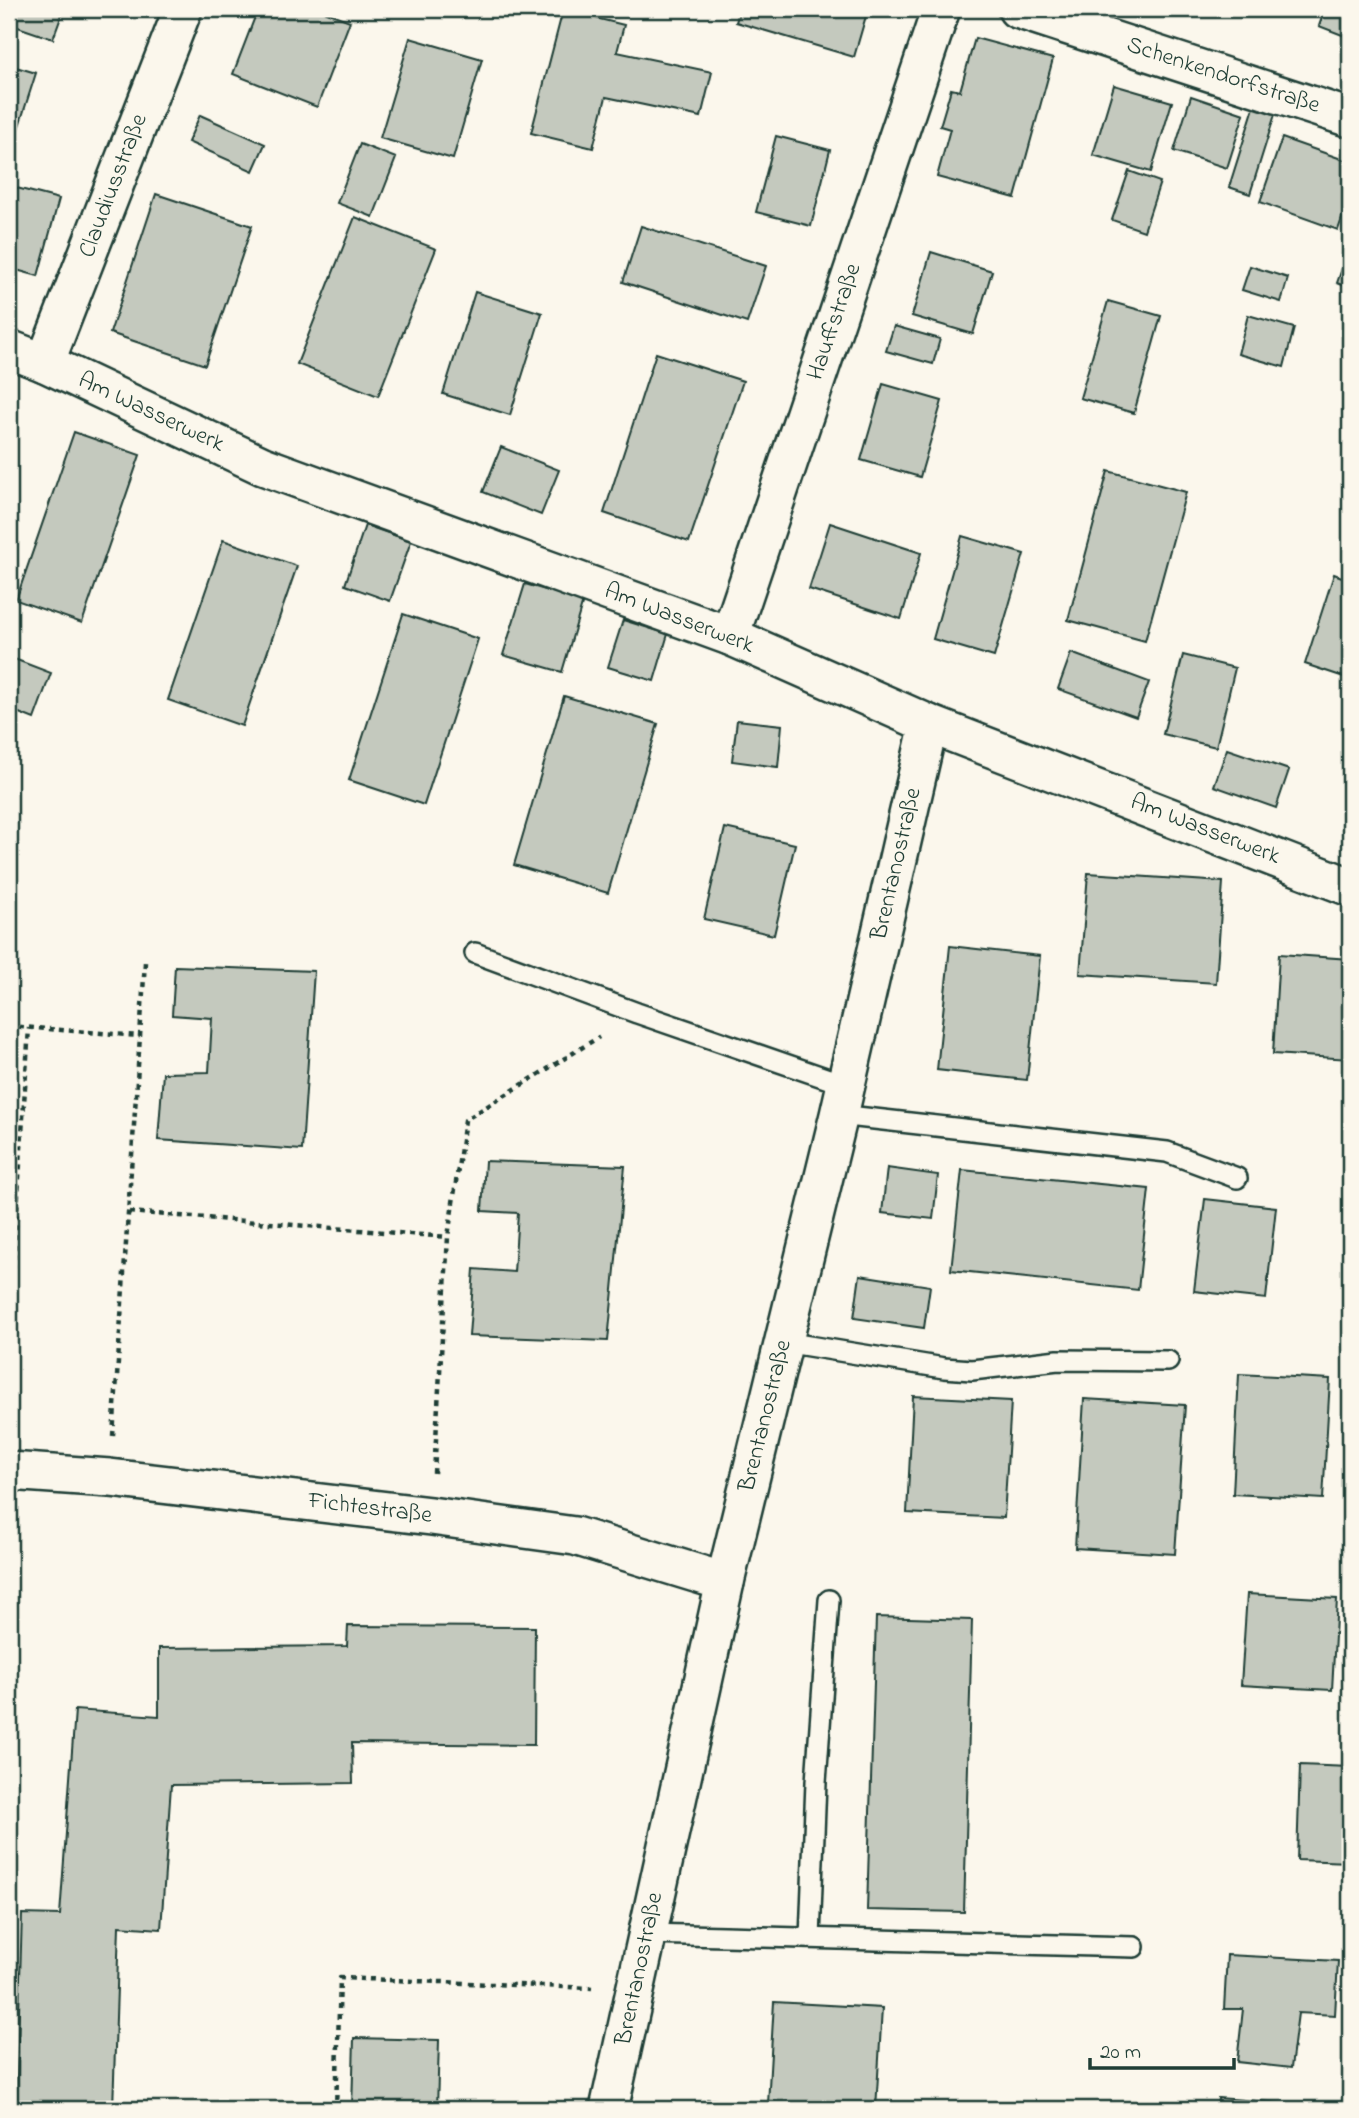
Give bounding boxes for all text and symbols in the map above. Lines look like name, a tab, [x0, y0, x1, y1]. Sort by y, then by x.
street label: Schenkendorfstraße	[1122, 28, 1325, 124]
street label: Claudiusstraße	[71, 109, 158, 263]
street label: Hauffstraße	[799, 259, 871, 385]
street label: Am Wasserwerk	[72, 364, 230, 462]
street label: Am Wasserwerk	[599, 574, 759, 664]
street label: Brentanostraße	[862, 784, 932, 945]
street label: Am Wasserwerk	[1125, 785, 1285, 875]
street label: Brentanostraße	[730, 1336, 802, 1497]
street label: Fichtestraße	[305, 1484, 434, 1534]
street label: Brentanostraße	[607, 1889, 673, 2050]
scale bar	[1090, 2027, 1233, 2071]
text: 20 m	[1100, 2038, 1141, 2068]

